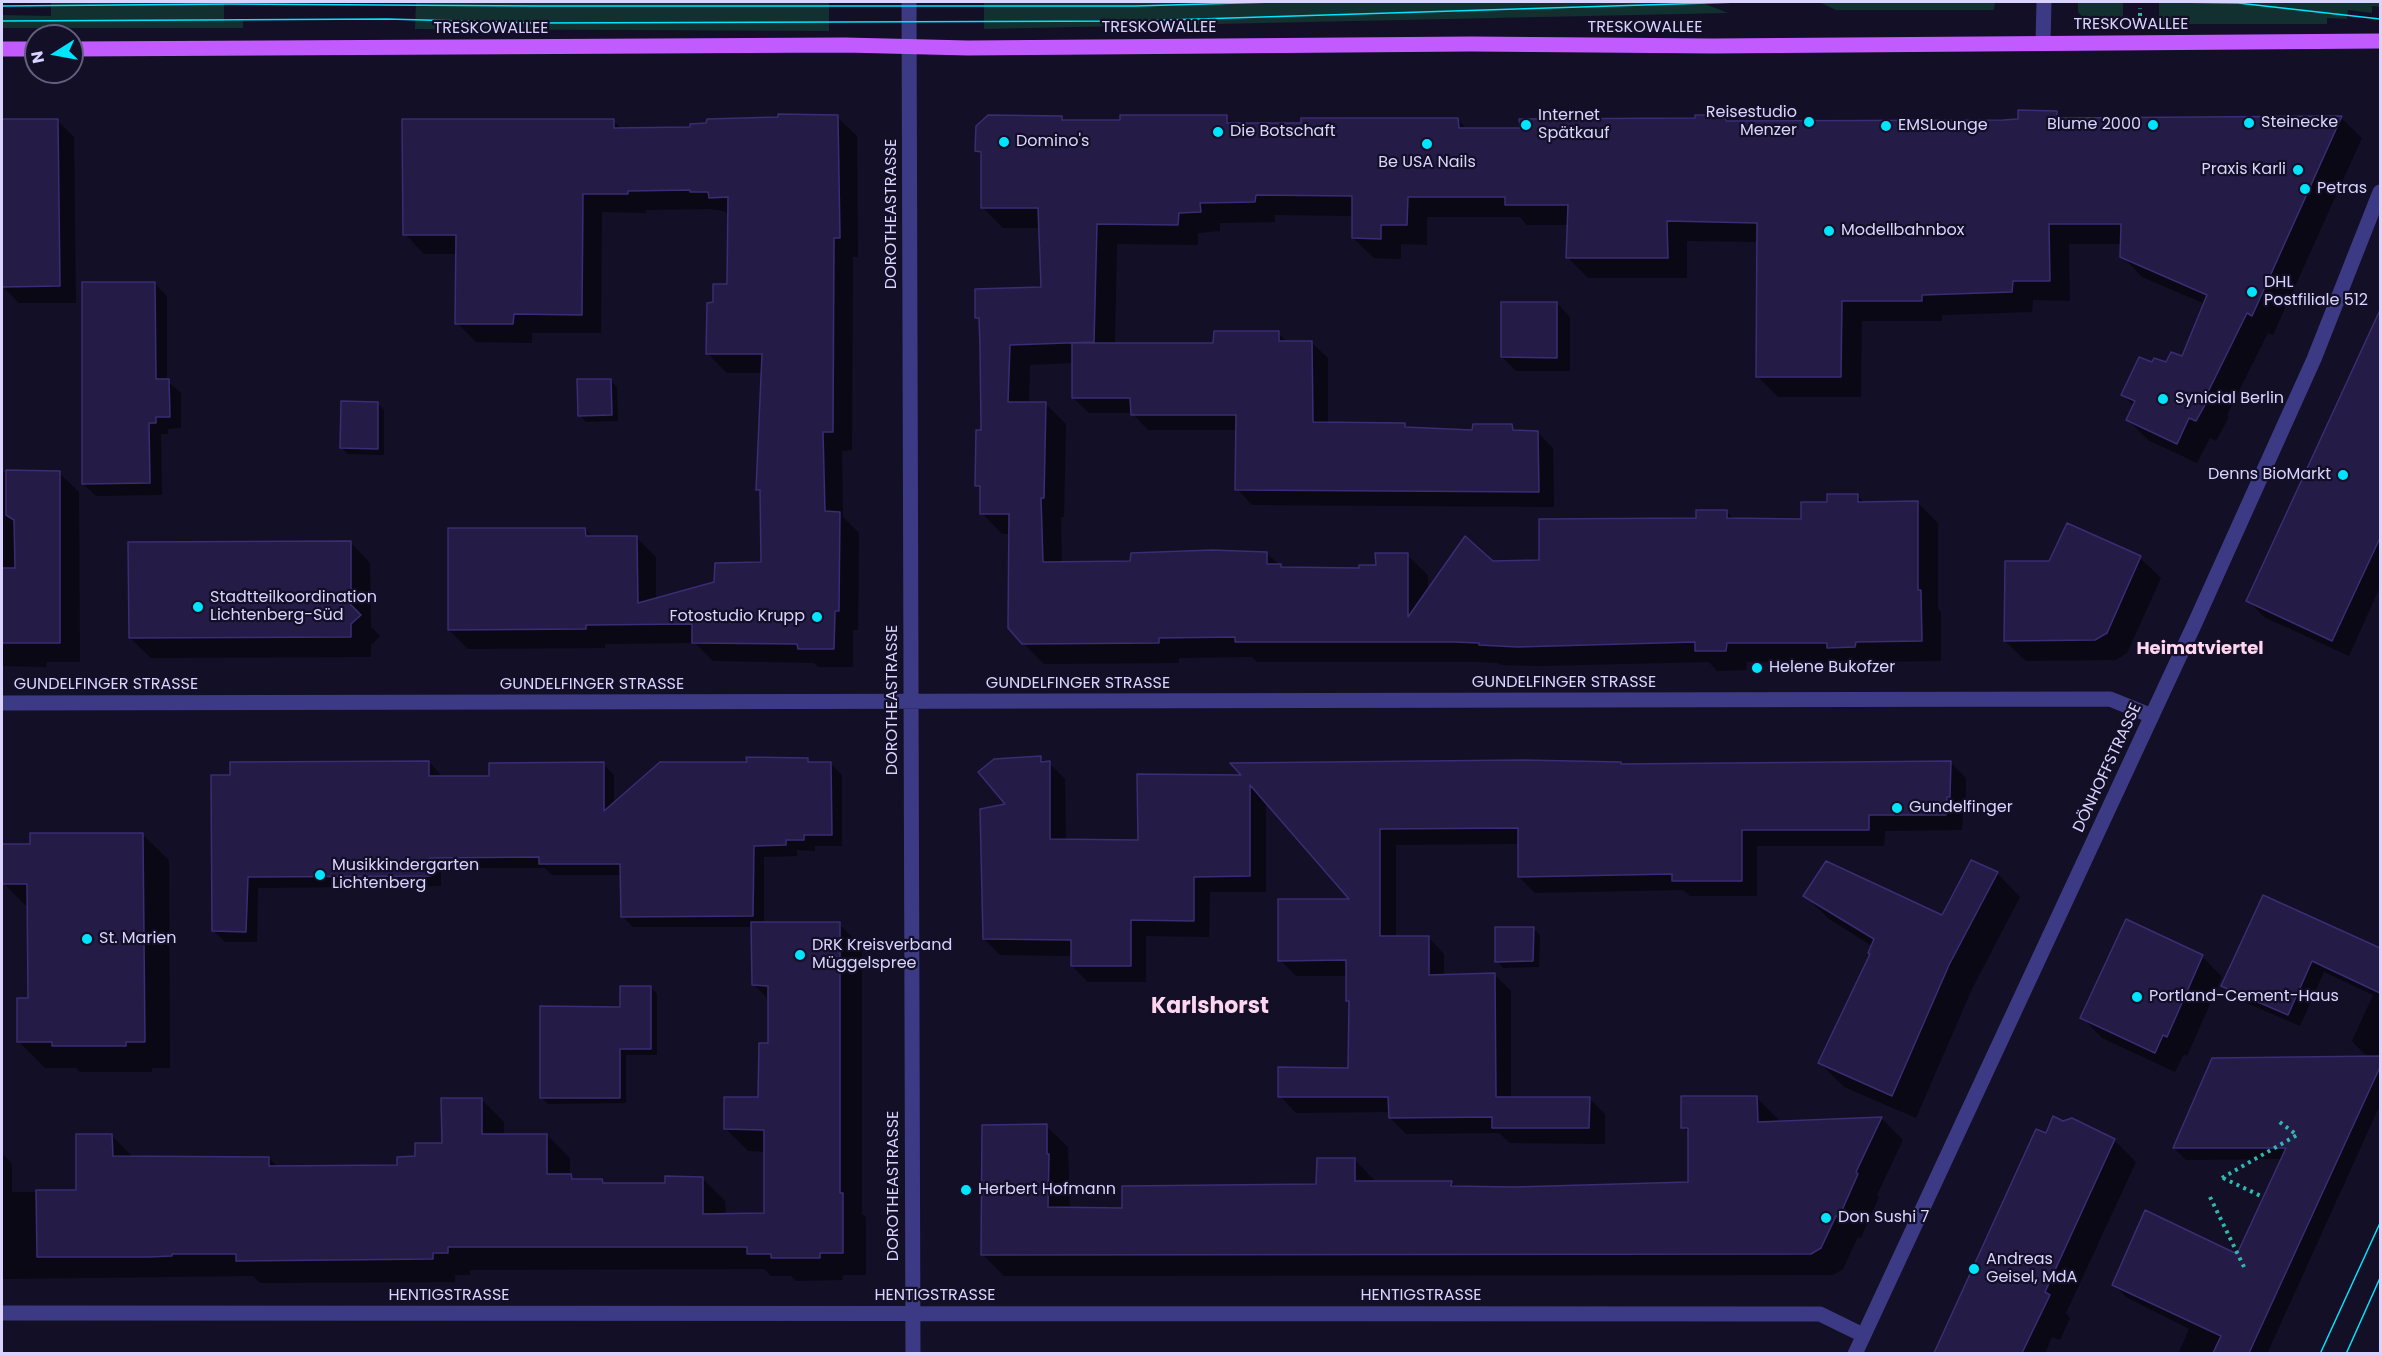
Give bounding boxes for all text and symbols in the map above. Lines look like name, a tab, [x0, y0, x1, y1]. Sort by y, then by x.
street label: TRESKOWALLEE	[2074, 15, 2188, 35]
street label: TRESKOWALLEE	[1102, 18, 1216, 38]
street label: TRESKOWALLEE	[1588, 18, 1702, 38]
street label: TRESKOWALLEE	[434, 19, 548, 39]
north arrow	[24, 24, 84, 84]
text: N	[25, 49, 50, 65]
place label: Reisestudio Menzer	[1706, 103, 1797, 141]
place label: Internet Spätkauf	[1538, 106, 1609, 144]
place label: Steinecke	[2261, 113, 2338, 133]
marker: Reisestudio Menzer	[1802, 115, 1816, 129]
place label: Blume 2000	[2047, 115, 2141, 135]
place label: EMSLounge	[1898, 116, 1988, 136]
marker: Steinecke	[2242, 116, 2256, 130]
marker: Internet Spätkauf	[1519, 118, 1533, 132]
marker: Blume 2000	[2146, 118, 2160, 132]
marker: EMSLounge	[1879, 119, 1893, 133]
place label: Die Botschaft	[1230, 122, 1336, 142]
marker: Die Botschaft	[1211, 125, 1225, 139]
place label: Domino's	[1016, 132, 1089, 152]
marker: Domino's	[997, 135, 1011, 149]
marker: Be USA Nails	[1420, 137, 1434, 151]
street label: DOROTHEASTRASSE	[882, 139, 902, 289]
place label: Be USA Nails	[1378, 153, 1476, 173]
place label: Praxis Karli	[2201, 160, 2286, 180]
marker: Praxis Karli	[2291, 163, 2305, 177]
place label: Petras	[2317, 179, 2367, 199]
marker: Petras	[2298, 182, 2312, 196]
place label: Modellbahnbox	[1841, 221, 1964, 241]
marker: Modellbahnbox	[1822, 224, 1836, 238]
place label: DHL Postfiliale 512	[2264, 273, 2368, 311]
marker: DHL Postfiliale 512	[2245, 285, 2259, 299]
place label: Synicial Berlin	[2175, 389, 2284, 409]
marker: Synicial Berlin	[2156, 392, 2170, 406]
place label: Denns BioMarkt	[2208, 465, 2331, 485]
marker: Denns BioMarkt	[2336, 468, 2350, 482]
place label: Stadtteilkoordination Lichtenberg-Süd	[210, 588, 377, 626]
marker: Stadtteilkoordination Lichtenberg-Süd	[191, 600, 205, 614]
place label: Fotostudio Krupp	[670, 607, 805, 627]
marker: Fotostudio Krupp	[810, 610, 824, 624]
street label: DOROTHEASTRASSE	[883, 625, 903, 775]
district label: Heimatviertel	[2136, 638, 2264, 660]
place label: Helene Bukofzer	[1769, 658, 1895, 678]
marker: Helene Bukofzer	[1750, 661, 1764, 675]
street label: GUNDELFINGER STRASSE	[1472, 673, 1656, 693]
street label: GUNDELFINGER STRASSE	[986, 674, 1170, 694]
street label: GUNDELFINGER STRASSE	[14, 675, 198, 695]
street label: GUNDELFINGER STRASSE	[500, 675, 684, 695]
street label: DÖNHOFFSTRASSE	[2070, 700, 2146, 836]
place label: Gundelfinger	[1909, 798, 2013, 818]
marker: Gundelfinger	[1890, 801, 1904, 815]
place label: Musikkindergarten Lichtenberg	[332, 856, 479, 894]
marker: Musikkindergarten Lichtenberg	[313, 868, 327, 882]
place label: St. Marien	[99, 929, 177, 949]
marker: St. Marien	[80, 932, 94, 946]
place label: DRK Kreisverband Müggelspree	[812, 936, 952, 974]
marker: DRK Kreisverband Müggelspree	[793, 948, 807, 962]
place label: Portland-Cement-Haus	[2149, 987, 2339, 1007]
marker: Portland-Cement-Haus	[2130, 990, 2144, 1004]
district label: Karlshorst	[1151, 994, 1269, 1020]
street label: DOROTHEASTRASSE	[884, 1111, 904, 1261]
place label: Herbert Hofmann	[978, 1180, 1116, 1200]
marker: Herbert Hofmann	[959, 1183, 973, 1197]
place label: Don Sushi 7	[1838, 1208, 1929, 1228]
marker: Don Sushi 7	[1819, 1211, 1833, 1225]
place label: Andreas Geisel, MdA	[1986, 1250, 2077, 1288]
marker: Andreas Geisel, MdA	[1967, 1262, 1981, 1276]
street label: HENTIGSTRASSE	[388, 1286, 510, 1306]
street label: HENTIGSTRASSE	[874, 1286, 996, 1306]
street label: HENTIGSTRASSE	[1360, 1286, 1482, 1306]

